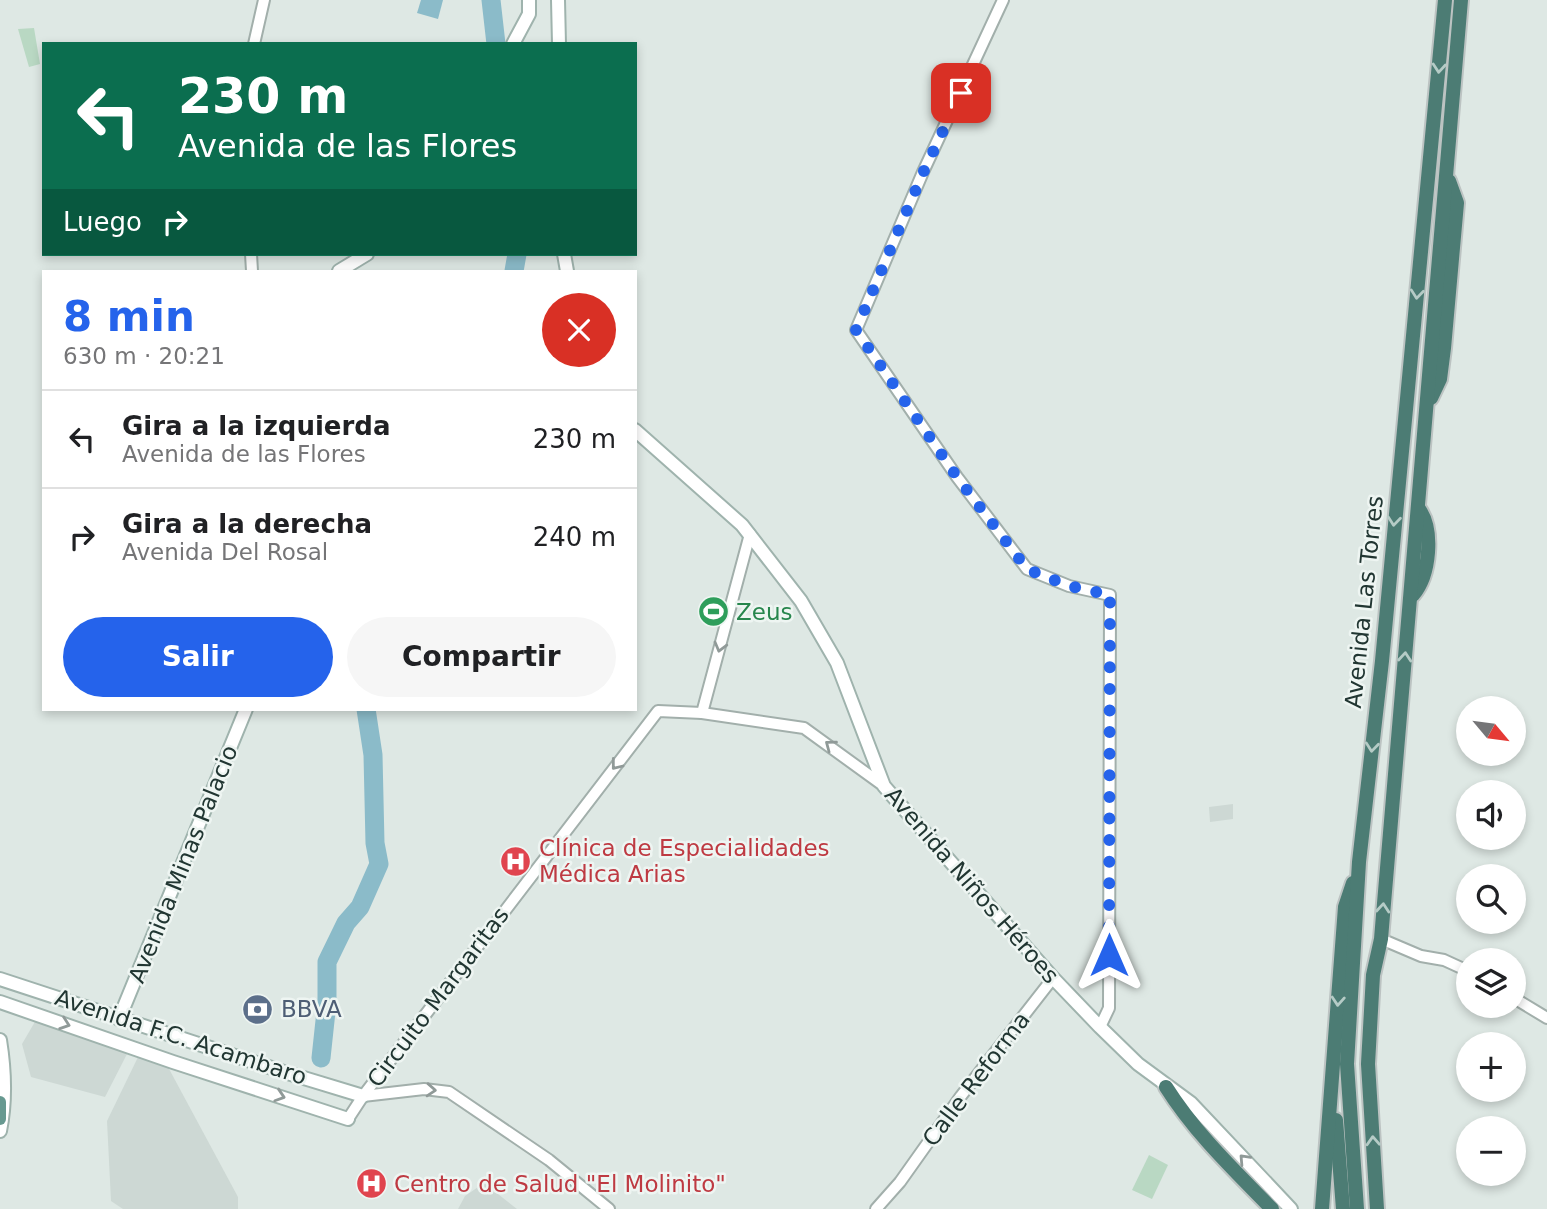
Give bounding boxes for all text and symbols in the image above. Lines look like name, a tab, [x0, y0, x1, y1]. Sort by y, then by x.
pin	[931, 63, 991, 123]
one-way arrow	[1432, 63, 1447, 74]
text: 230 m	[178, 68, 348, 125]
icon: left	[63, 70, 154, 161]
icon: arrive	[942, 74, 980, 112]
text: Avenida de las Flores	[178, 127, 517, 165]
icon: right	[156, 203, 194, 241]
text: Luego	[63, 207, 142, 237]
one-way arrow	[1410, 289, 1425, 300]
text: 8 min	[63, 292, 195, 341]
button: close	[542, 293, 616, 367]
text: 630 m · 20:21	[63, 343, 225, 369]
text: Gira a la izquierda	[122, 411, 390, 441]
icon: left	[63, 420, 101, 458]
text: 230 m	[533, 424, 616, 454]
text: Avenida de las Flores	[122, 441, 366, 467]
street label: Avenida Las Torres	[1340, 494, 1388, 710]
text: Gira a la derecha	[122, 509, 372, 539]
one-way arrow	[1387, 515, 1402, 527]
icon: right	[63, 518, 101, 556]
text: 240 m	[533, 522, 616, 552]
text: Avenida Del Rosal	[122, 539, 328, 565]
sports icon: Zeus	[696, 595, 730, 629]
place label: Zeus	[736, 599, 792, 625]
button: Salir	[63, 617, 333, 697]
button: Compartir	[347, 617, 616, 697]
one-way arrow	[713, 641, 728, 653]
one-way arrow	[1397, 651, 1412, 662]
north arrow	[1456, 696, 1526, 766]
map controls	[1456, 696, 1526, 1186]
street label: Avenida Minas Palacio	[123, 741, 243, 987]
one-way arrow	[825, 741, 838, 754]
one-way arrow	[1365, 742, 1380, 753]
one-way arrow	[611, 757, 624, 770]
button: sound	[1456, 780, 1526, 850]
street label: Avenida Niños Héroes	[880, 782, 1064, 988]
place label: Clínica de Especialidades Médica Arias	[539, 835, 830, 887]
hospital icon: Clínica de Especialidades Médica Arias	[499, 844, 533, 878]
button: search	[1456, 864, 1526, 934]
street label: Circuito Margaritas	[362, 902, 514, 1092]
one-way arrow	[1376, 902, 1391, 914]
position arrow	[1072, 918, 1146, 992]
button: layers	[1456, 948, 1526, 1018]
street label: Avenida F.C. Acambaro	[52, 984, 310, 1090]
bank icon: BBVA	[241, 992, 275, 1026]
place label: BBVA	[281, 996, 342, 1022]
one-way arrow	[1331, 996, 1346, 1007]
street label: Calle Reforma	[917, 1007, 1035, 1151]
one-way arrow	[58, 1016, 70, 1030]
button: +	[1456, 1032, 1526, 1102]
one-way arrow	[426, 1082, 437, 1097]
one-way arrow	[274, 1088, 286, 1103]
button: −	[1456, 1116, 1526, 1186]
one-way arrow	[1365, 1135, 1380, 1146]
one-way arrow	[1240, 1154, 1252, 1167]
hospital icon: Centro de Salud "El Molinito"	[354, 1167, 388, 1201]
place label: Centro de Salud "El Molinito"	[394, 1171, 726, 1197]

